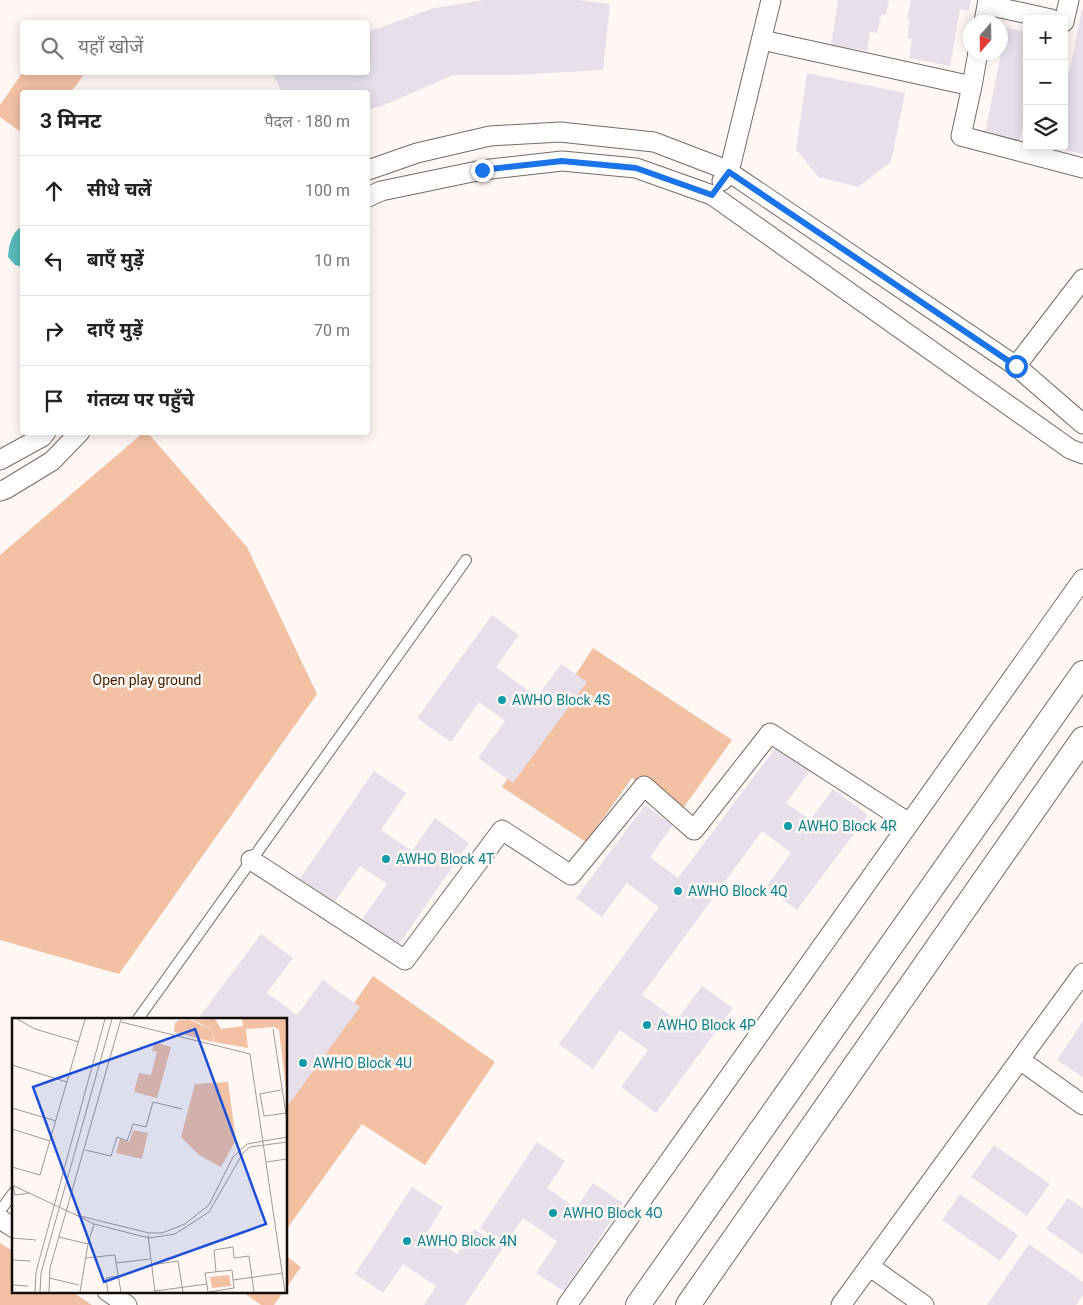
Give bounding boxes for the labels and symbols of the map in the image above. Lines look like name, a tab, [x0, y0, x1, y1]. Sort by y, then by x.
north arrow	[963, 15, 1008, 60]
route end	[471, 159, 494, 182]
route start	[1005, 355, 1028, 378]
park label: Open play ground	[93, 672, 201, 688]
place label: AWHO Block 4S	[512, 692, 610, 708]
marker: AWHO Block 4S	[496, 694, 508, 706]
place label: AWHO Block 4R	[798, 818, 897, 834]
marker: AWHO Block 4R	[782, 820, 794, 832]
place label: AWHO Block 4T	[396, 851, 495, 867]
marker: AWHO Block 4T	[380, 853, 392, 865]
place label: AWHO Block 4Q	[688, 883, 788, 899]
marker: AWHO Block 4Q	[672, 885, 684, 897]
place label: AWHO Block 4P	[657, 1017, 756, 1033]
inset map	[12, 1018, 288, 1292]
marker: AWHO Block 4P	[641, 1019, 653, 1031]
place label: AWHO Block 4U	[313, 1055, 412, 1071]
marker: AWHO Block 4U	[297, 1057, 309, 1069]
place label: AWHO Block 4O	[563, 1205, 663, 1221]
marker: AWHO Block 4O	[547, 1207, 559, 1219]
place label: AWHO Block 4N	[417, 1233, 517, 1249]
marker: AWHO Block 4N	[401, 1235, 413, 1247]

